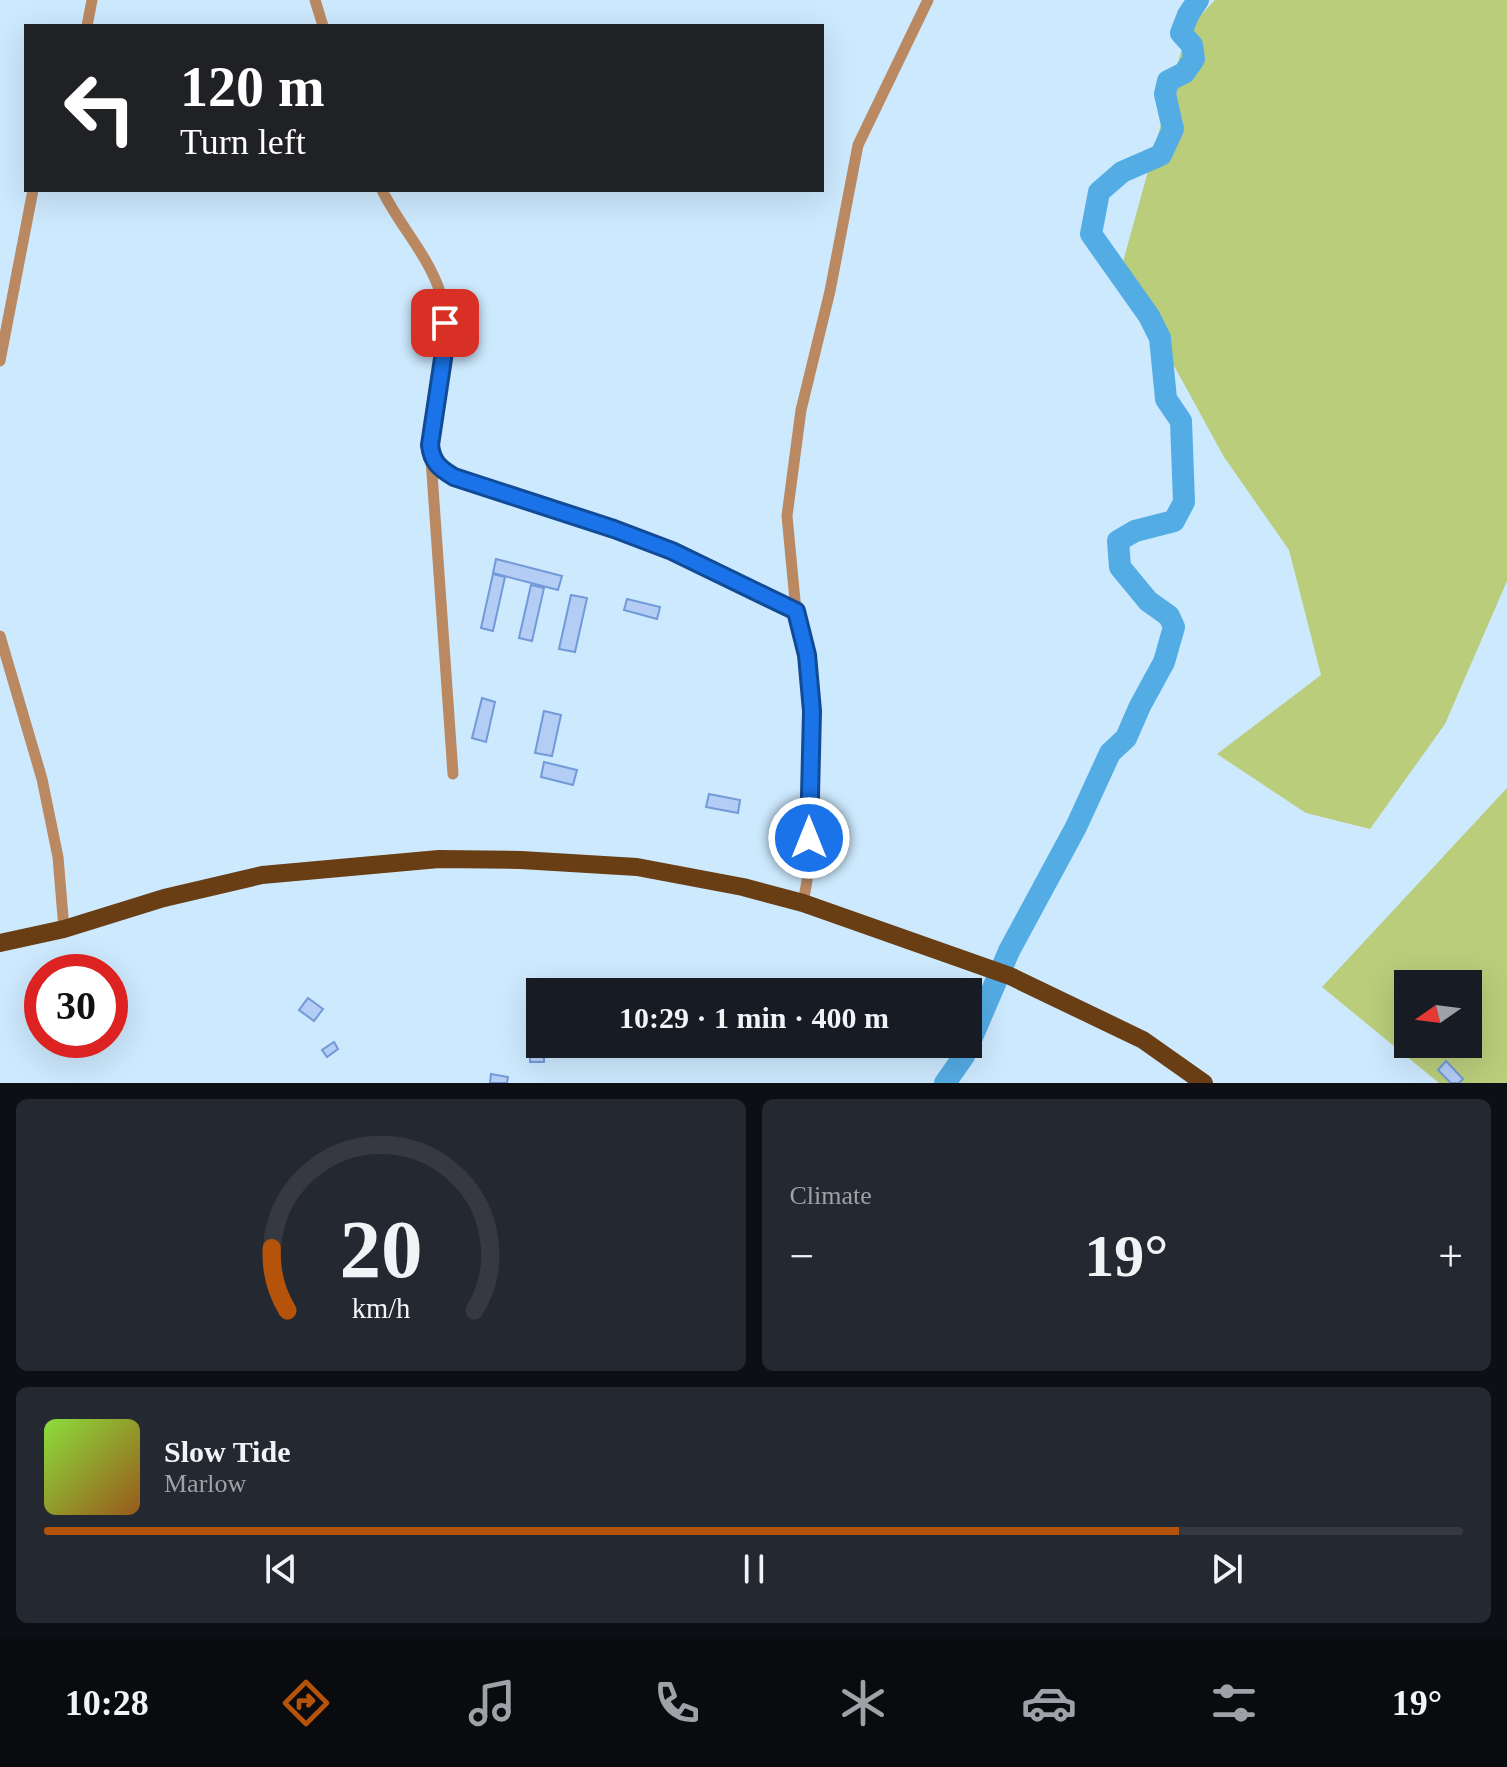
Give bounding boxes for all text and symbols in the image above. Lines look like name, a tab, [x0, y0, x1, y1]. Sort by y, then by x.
icon: left	[48, 56, 152, 160]
text: 120 m	[180, 56, 325, 118]
text: Turn left	[180, 122, 306, 162]
pin	[411, 289, 479, 357]
icon: arrive	[423, 301, 467, 345]
position arrow	[767, 796, 851, 880]
speed limit sign: 30	[24, 954, 128, 1058]
north arrow	[1394, 970, 1482, 1058]
map controls	[1394, 970, 1482, 1058]
text: 10:29 · 1 min · 400 m	[619, 1001, 889, 1034]
text: Climate	[790, 1181, 872, 1210]
text: 20	[339, 1203, 422, 1295]
text: 19°	[1084, 1223, 1168, 1289]
text: −	[790, 1232, 814, 1281]
text: +	[1438, 1232, 1463, 1281]
text: km/h	[351, 1293, 410, 1324]
text: Slow Tide	[164, 1435, 290, 1468]
text: Marlow	[164, 1469, 246, 1498]
icon: previous	[259, 1547, 303, 1591]
icon: pause	[732, 1547, 776, 1591]
icon: next	[1205, 1547, 1249, 1591]
icon: directions	[278, 1675, 334, 1731]
icon: music	[464, 1675, 520, 1731]
icon: phone	[649, 1675, 705, 1731]
icon: climate	[835, 1675, 891, 1731]
icon: car	[1021, 1675, 1077, 1731]
icon: filters	[1206, 1675, 1262, 1731]
text: 10:28	[65, 1683, 149, 1723]
text: 19°	[1392, 1683, 1442, 1723]

